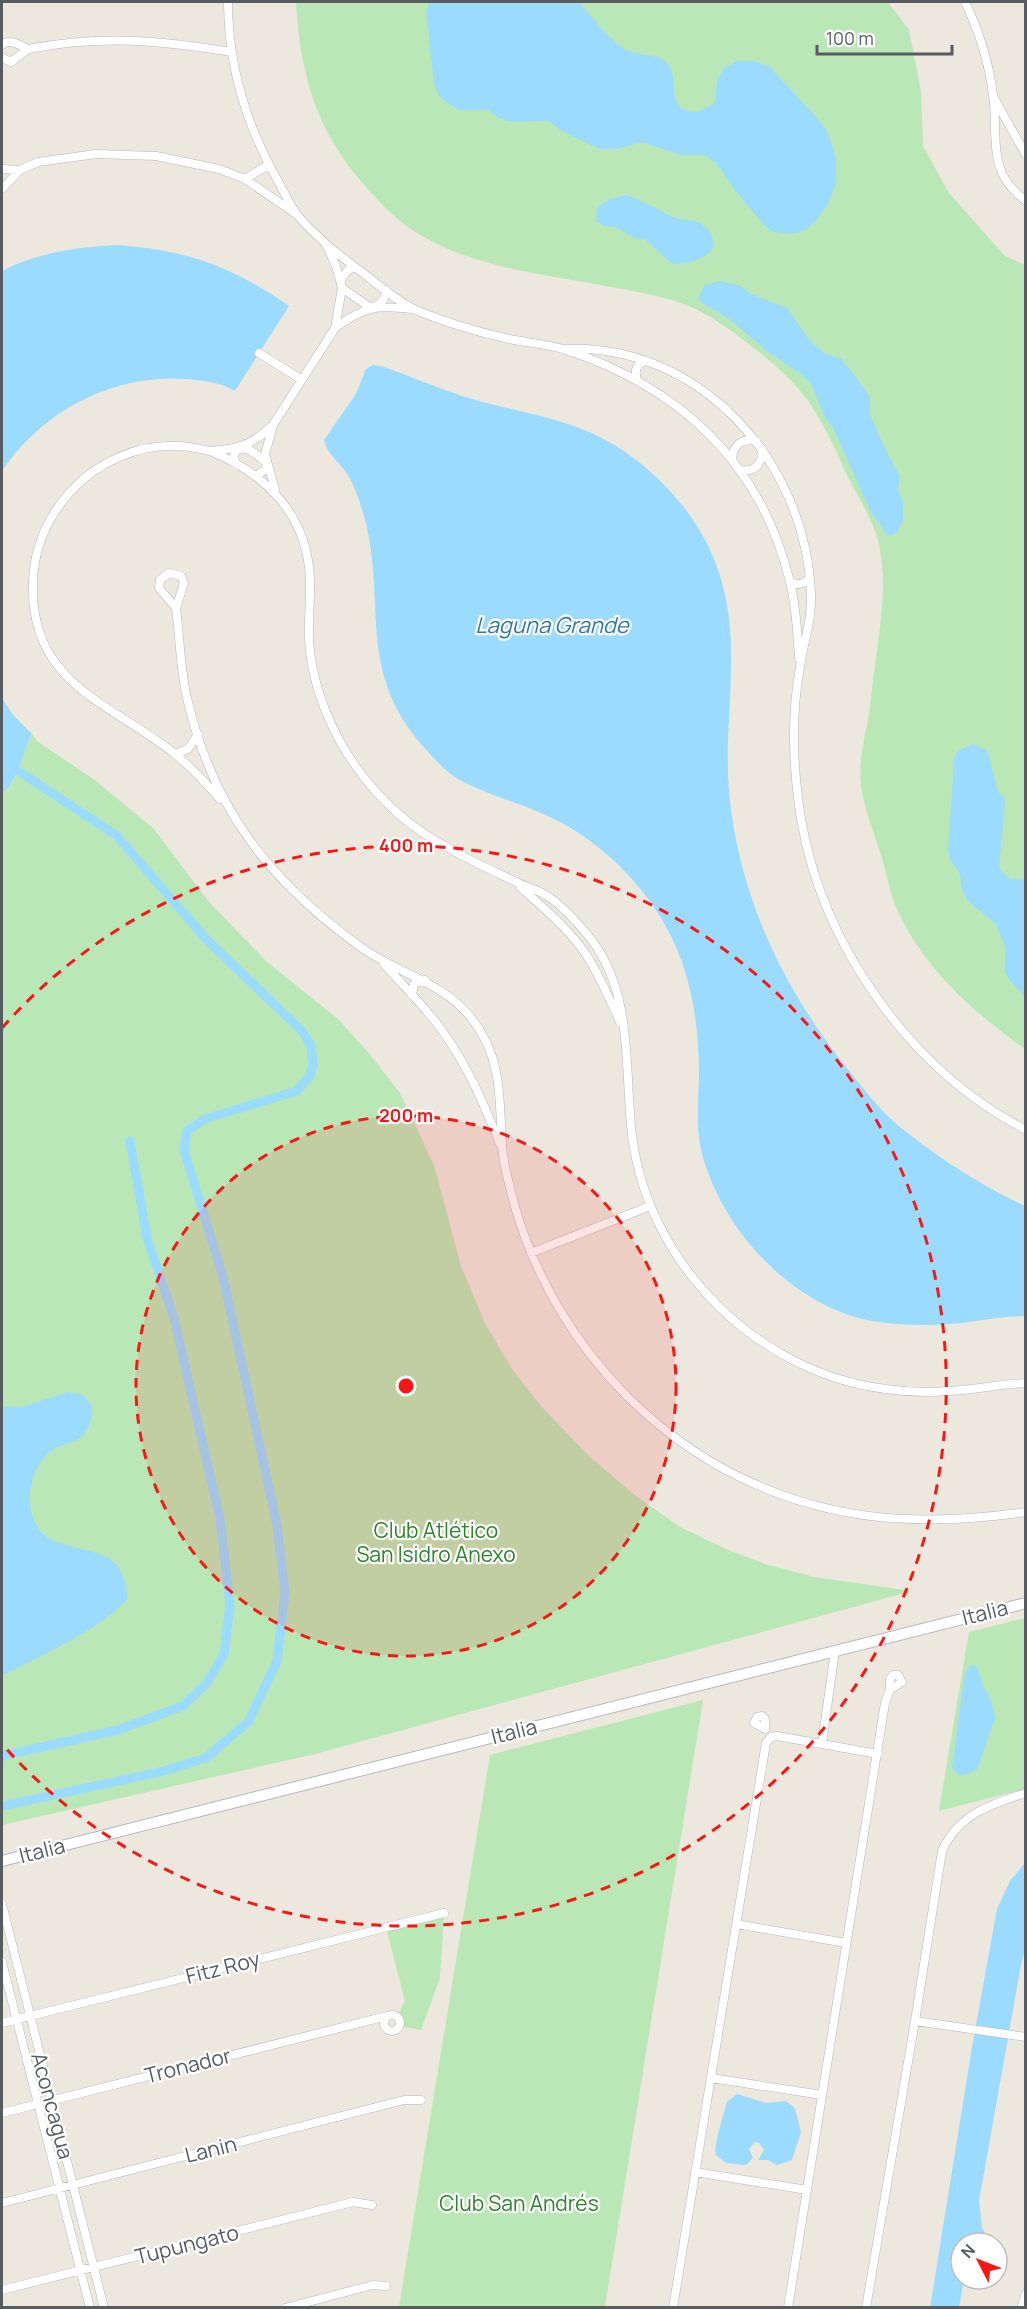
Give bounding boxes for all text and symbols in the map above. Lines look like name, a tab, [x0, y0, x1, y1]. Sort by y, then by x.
scale bar	[817, 18, 952, 56]
text: 100 m	[826, 26, 874, 50]
water label: Laguna Grande	[475, 610, 630, 640]
text: 400 m	[379, 833, 433, 857]
text: 200 m	[379, 1103, 433, 1127]
centre of rings	[396, 1376, 416, 1396]
park label: Club Atlético San Isidro Anexo	[356, 1516, 516, 1568]
street label: Italia	[959, 1593, 1011, 1631]
street label: Italia	[488, 1712, 540, 1750]
street label: Italia	[16, 1831, 68, 1869]
street label: Fitz Roy	[183, 1944, 263, 1990]
street label: Tronador	[142, 2041, 234, 2089]
street label: Aconcagua	[25, 2049, 81, 2162]
street label: Lanin	[182, 2129, 239, 2169]
park label: Club San Andrés	[439, 2189, 599, 2217]
street label: Tupungato	[132, 2218, 241, 2270]
north arrow	[949, 2231, 1009, 2291]
text: N	[956, 2239, 980, 2263]

